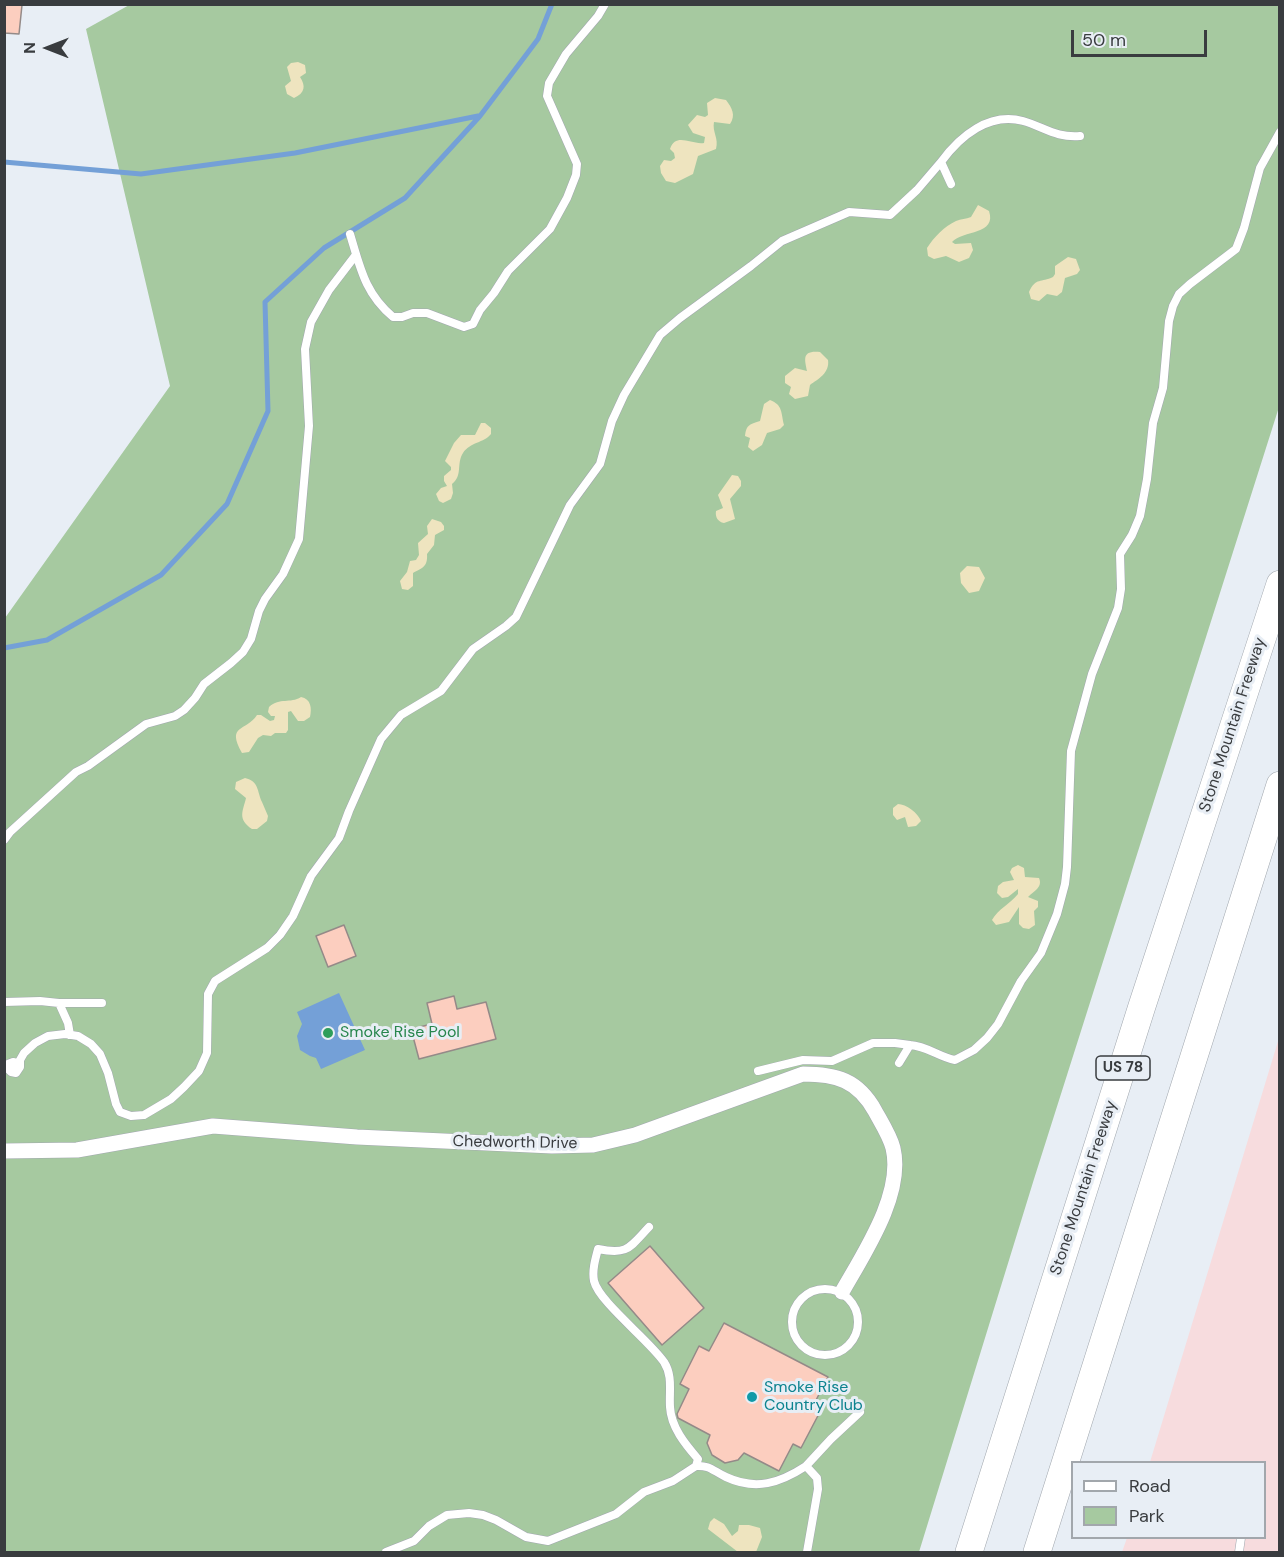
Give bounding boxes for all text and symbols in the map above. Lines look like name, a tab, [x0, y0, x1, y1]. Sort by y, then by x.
north arrow	[18, 18, 78, 78]
scale bar	[1074, 18, 1210, 56]
text: 50 m	[1082, 28, 1126, 52]
text: N	[19, 42, 40, 54]
street label: Stone Mountain Freeway	[1196, 635, 1270, 815]
place label: Smoke Rise Pool	[340, 1023, 460, 1043]
marker: Smoke Rise Pool	[321, 1026, 335, 1040]
road number: US 78	[1096, 1056, 1150, 1080]
street label: Stone Mountain Freeway	[1047, 1098, 1121, 1278]
street label: Chedworth Drive	[452, 1132, 578, 1154]
place label: Smoke Rise Country Club	[764, 1378, 863, 1416]
marker: Smoke Rise Country Club	[745, 1390, 759, 1404]
legend	[1071, 1461, 1266, 1539]
text: Road	[1129, 1474, 1171, 1498]
text: Park	[1129, 1504, 1165, 1528]

